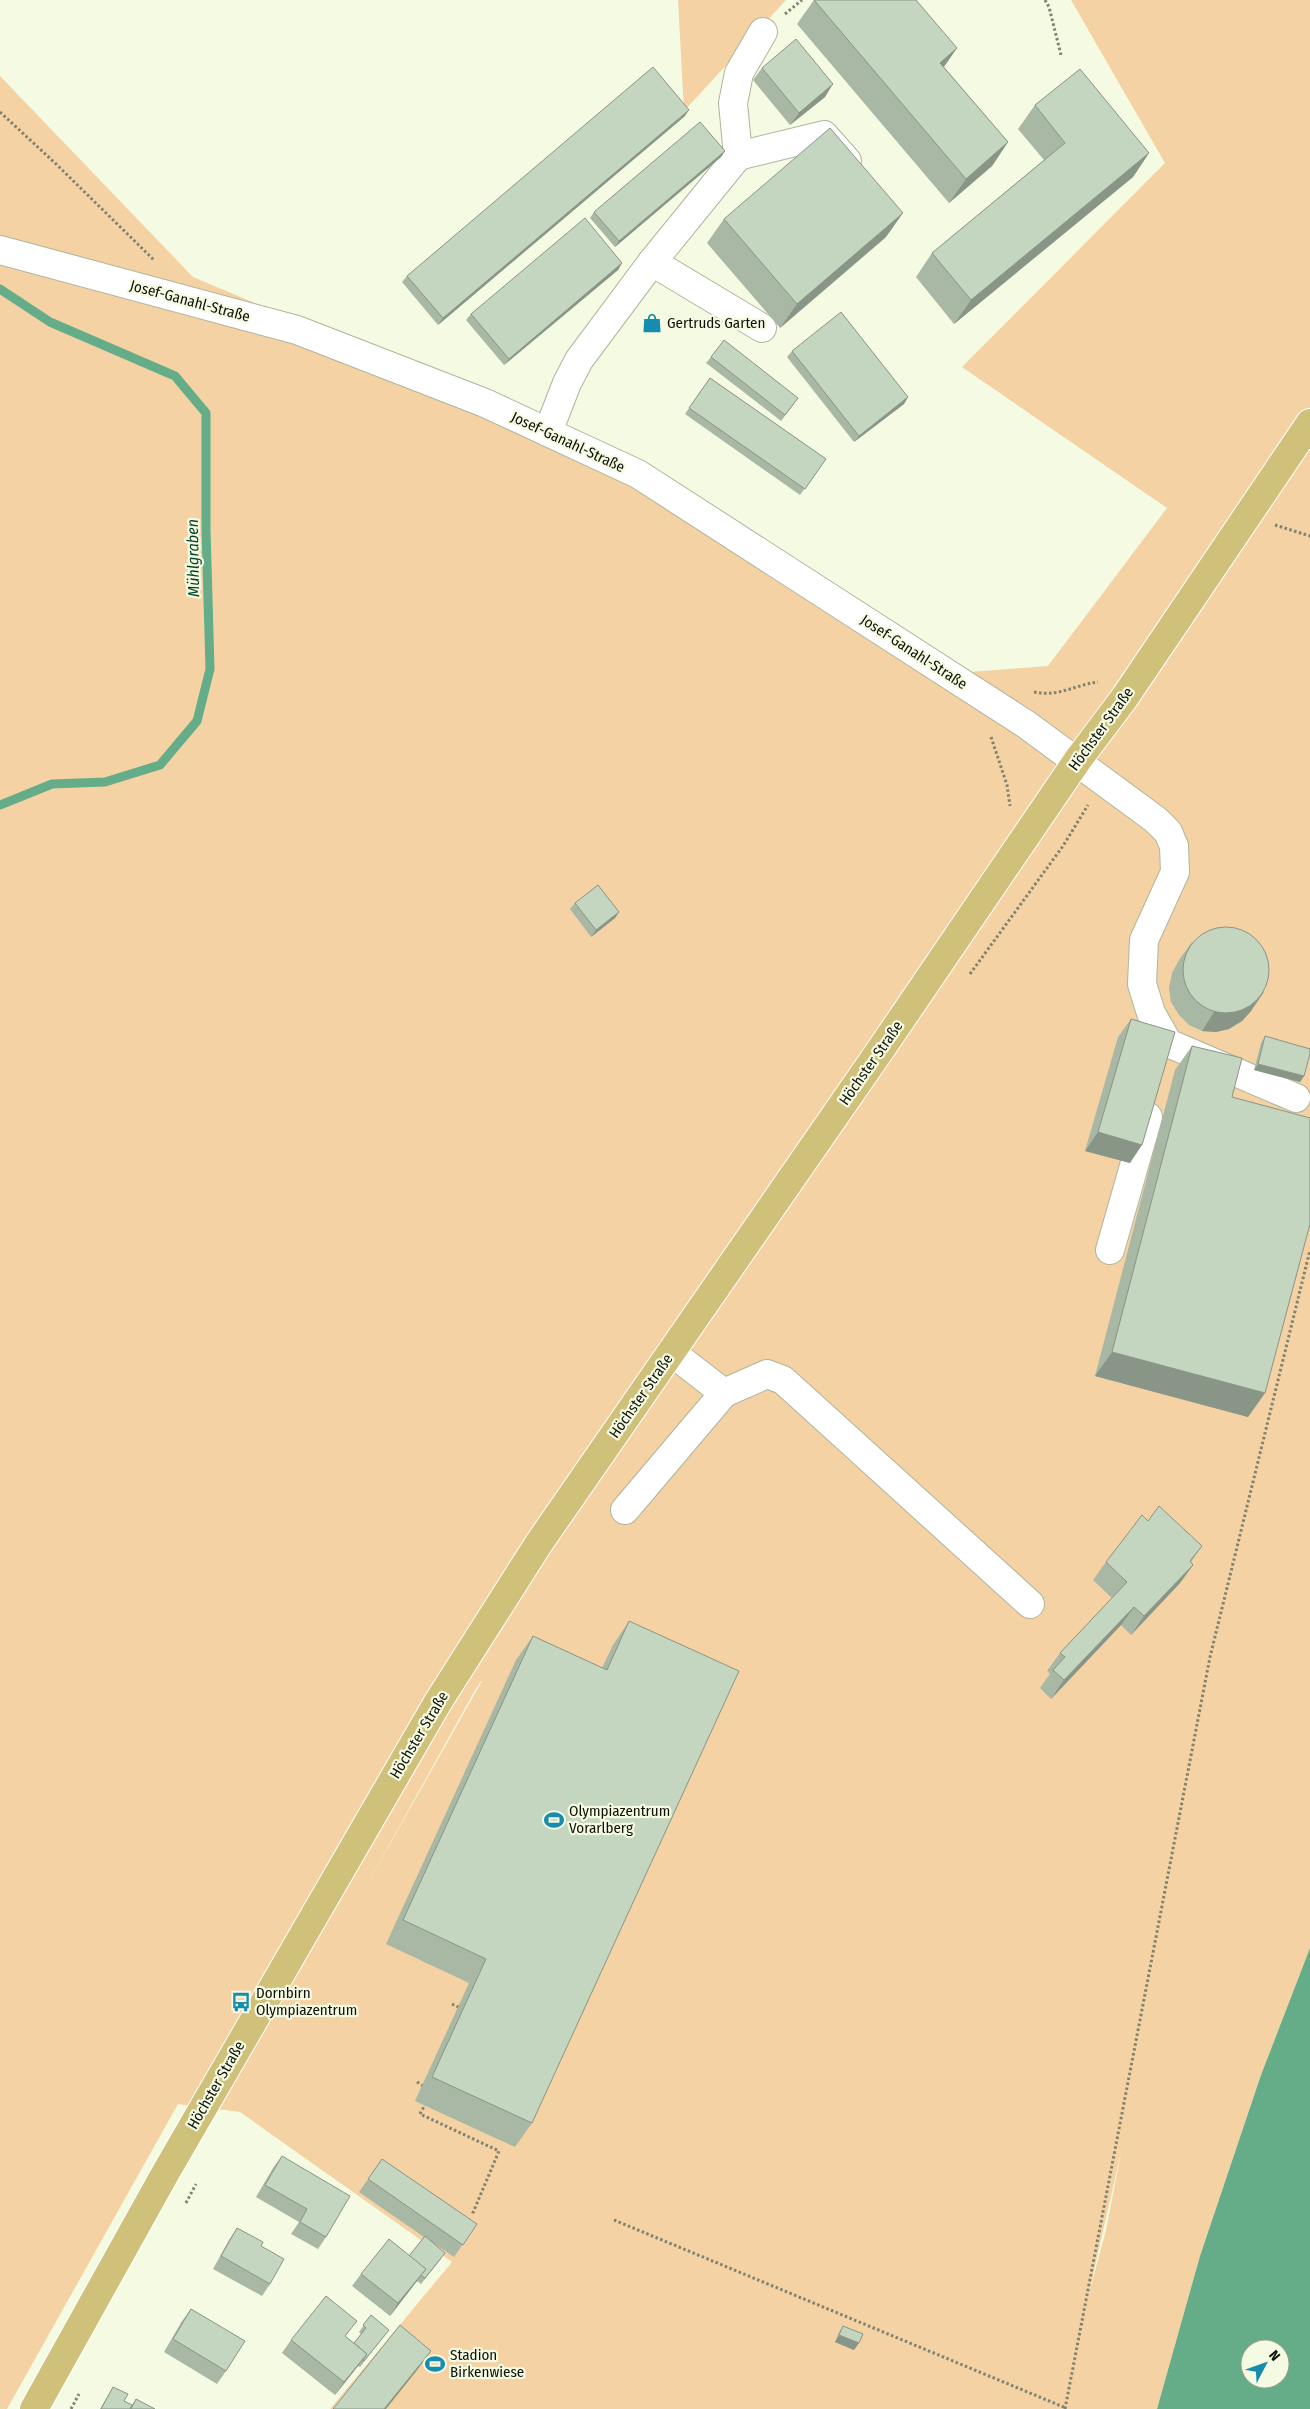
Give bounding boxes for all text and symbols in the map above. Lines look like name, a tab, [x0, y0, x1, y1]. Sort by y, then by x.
street label: Josef-Ganahl-Straße	[128, 276, 252, 326]
shop icon: Gertruds Garten	[641, 312, 663, 334]
place label: Gertruds Garten	[667, 314, 765, 332]
street label: Josef-Ganahl-Straße	[508, 408, 628, 476]
water label: Mühlgraben	[183, 519, 203, 597]
street label: Josef-Ganahl-Straße	[857, 611, 971, 693]
street label: Höchster Straße	[1065, 684, 1137, 774]
street label: Höchster Straße	[835, 1018, 907, 1108]
street label: Höchster Straße	[605, 1351, 677, 1441]
street label: Höchster Straße	[386, 1688, 452, 1782]
place label: Olympiazentrum Vorarlberg	[569, 1802, 670, 1837]
sports icon: Olympiazentrum Vorarlberg	[543, 1809, 565, 1831]
place label: Dornbirn Olympiazentrum	[256, 1984, 357, 2019]
bus stop icon: Dornbirn Olympiazentrum	[230, 1991, 252, 2013]
street label: Höchster Straße	[184, 2038, 248, 2132]
north arrow	[1240, 2339, 1290, 2389]
place label: Stadion Birkenwiese	[450, 2346, 524, 2381]
text: N	[1265, 2347, 1284, 2365]
sports icon: Stadion Birkenwiese	[424, 2353, 446, 2375]

